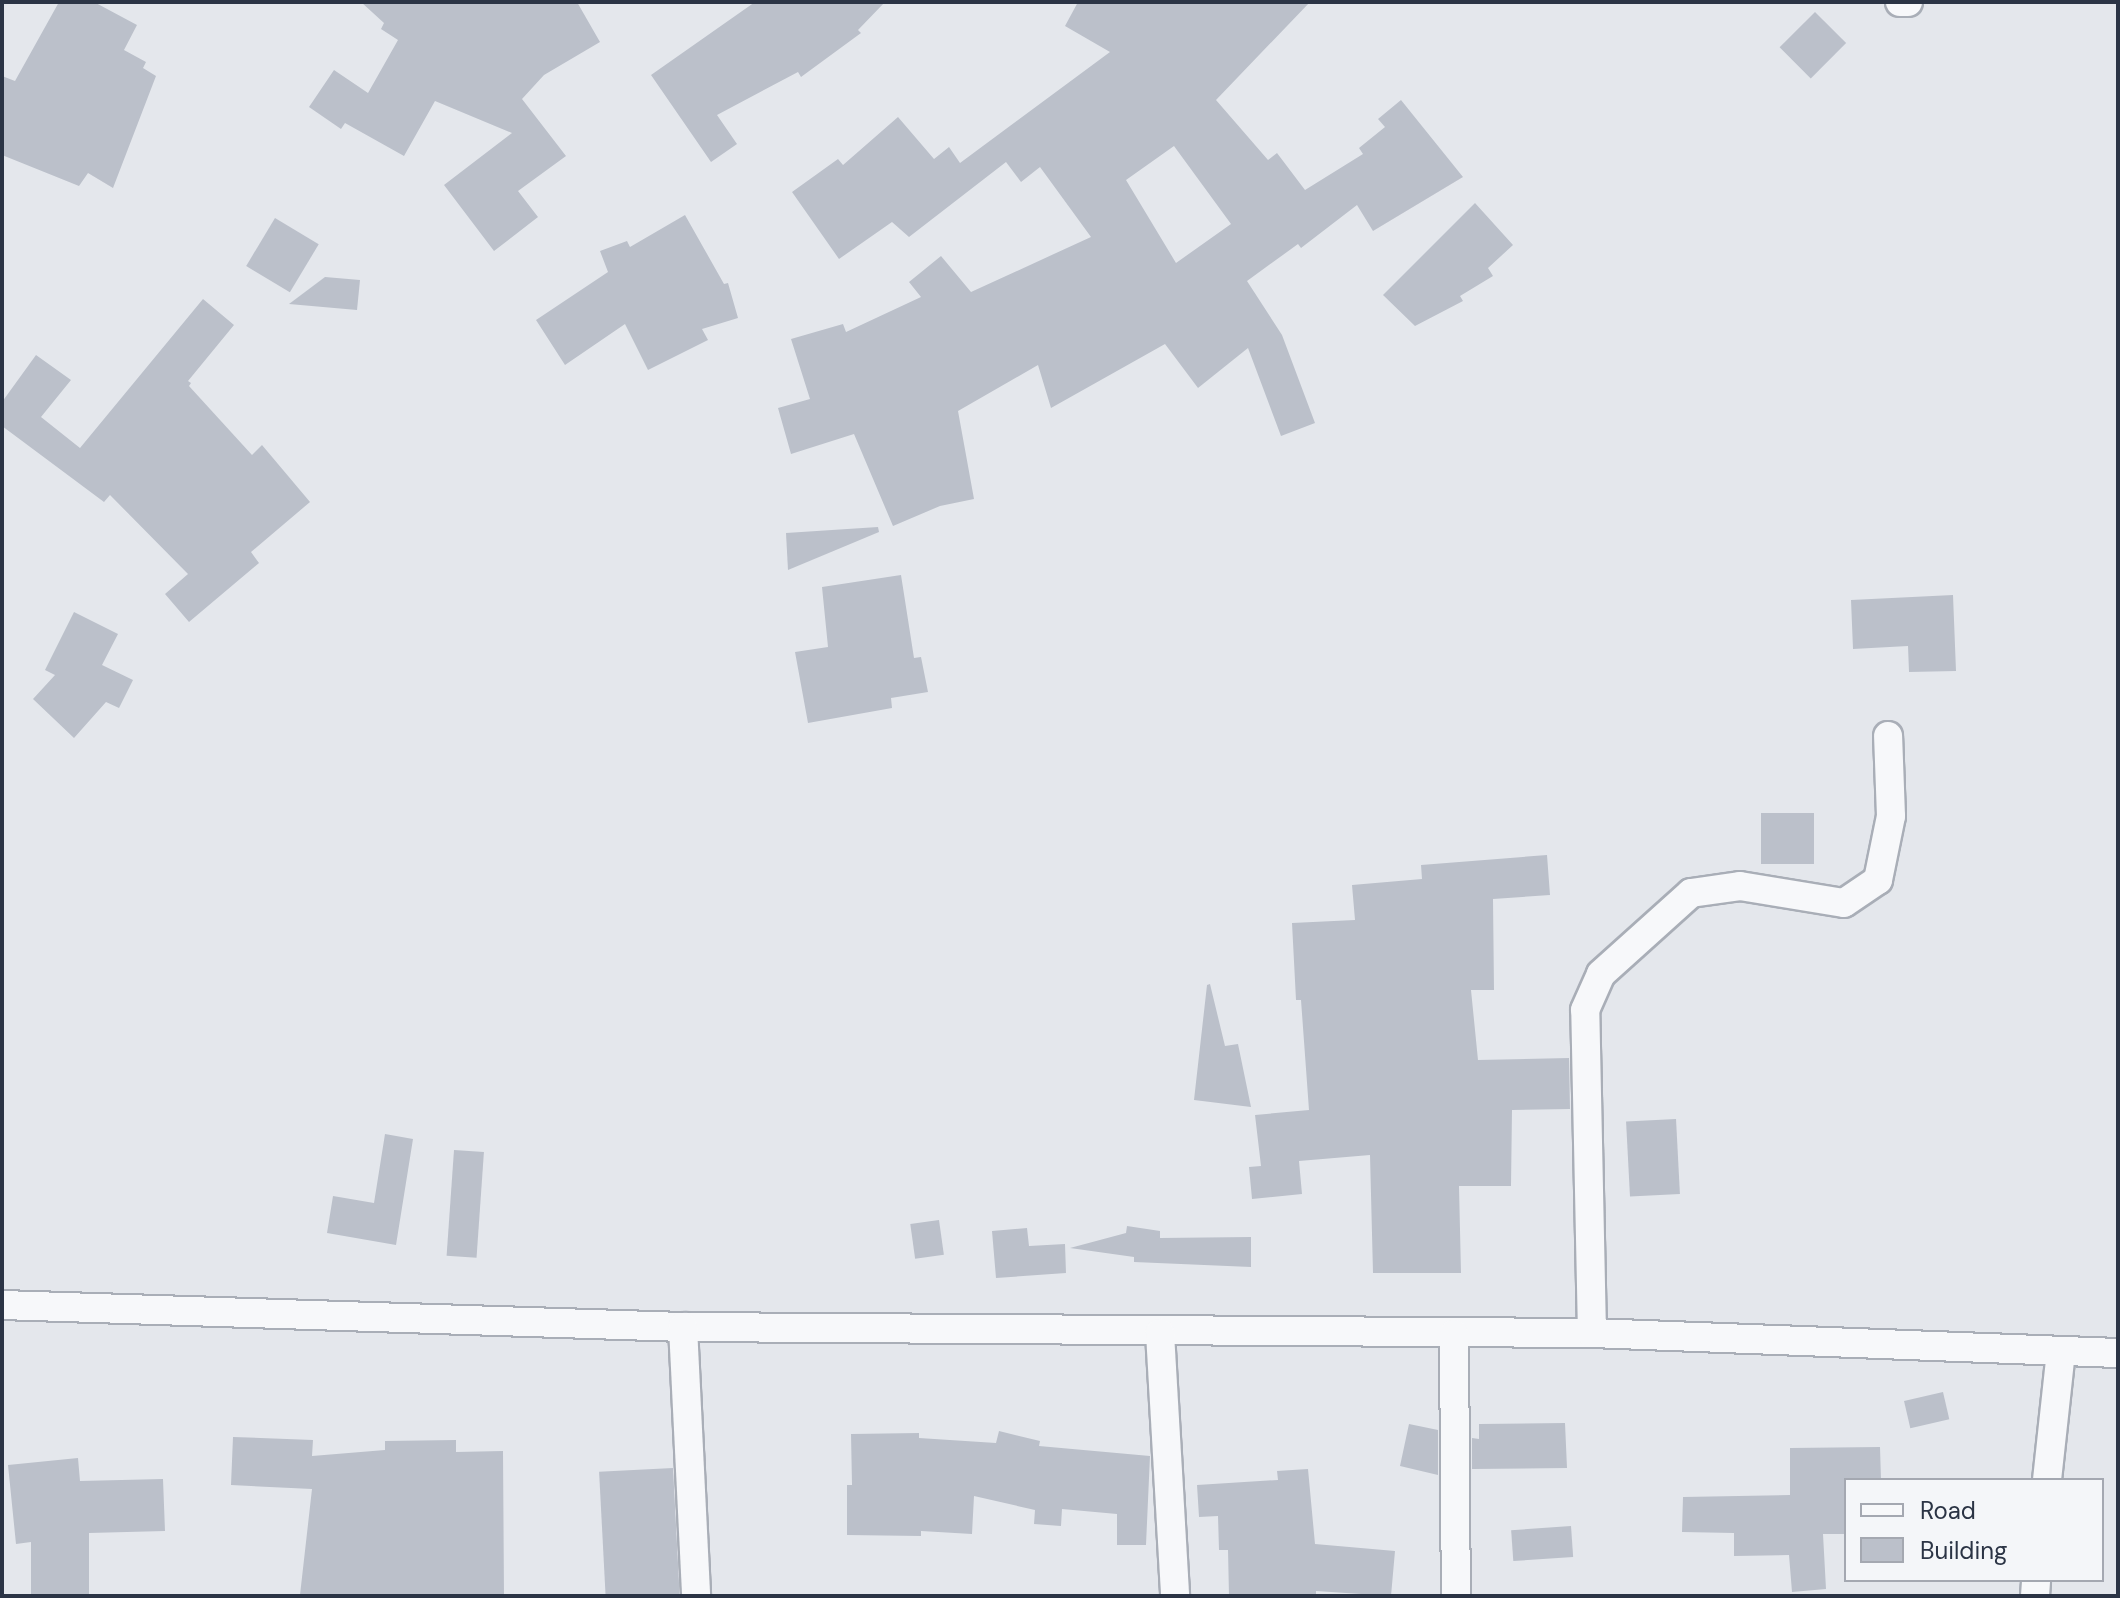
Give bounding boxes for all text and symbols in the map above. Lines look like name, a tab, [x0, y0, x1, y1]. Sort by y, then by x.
legend	[1844, 1478, 2104, 1582]
text: Road	[1920, 1495, 1976, 1526]
text: Building	[1920, 1535, 2007, 1566]

